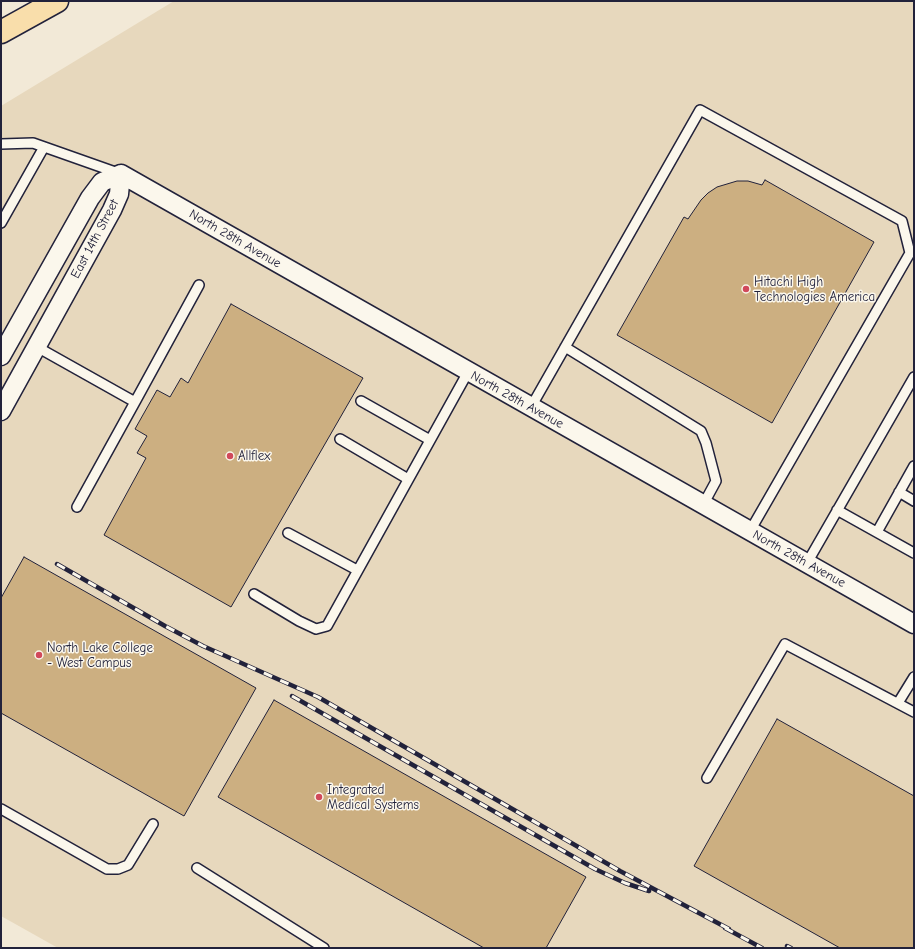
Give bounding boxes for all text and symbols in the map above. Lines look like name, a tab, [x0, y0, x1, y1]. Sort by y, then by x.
street label: East 14th Street	[68, 197, 122, 281]
street label: North 28th Avenue	[186, 206, 284, 272]
place label: Hitachi High Technologies America	[754, 274, 875, 305]
marker: Hitachi High Technologies America	[741, 284, 751, 294]
street label: North 28th Avenue	[468, 368, 566, 432]
place label: Allflex	[238, 448, 270, 464]
marker: Allflex	[225, 451, 235, 461]
street label: North 28th Avenue	[750, 527, 848, 591]
place label: North Lake College - West Campus	[47, 640, 153, 671]
marker: North Lake College - West Campus	[34, 650, 44, 660]
place label: Integrated Medical Systems	[327, 782, 419, 813]
marker: Integrated Medical Systems	[314, 792, 324, 802]

